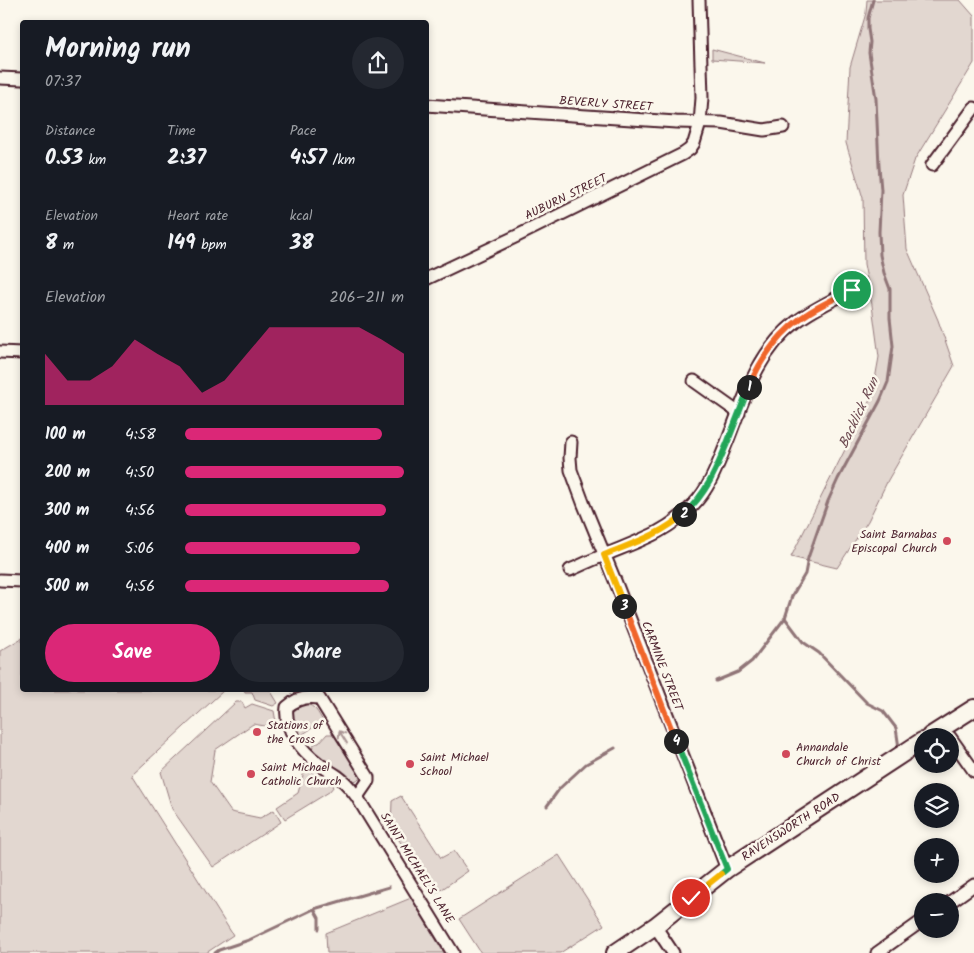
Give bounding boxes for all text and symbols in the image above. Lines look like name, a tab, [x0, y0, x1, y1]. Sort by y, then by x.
text: Morning run	[45, 27, 191, 72]
button: share	[352, 37, 404, 89]
text: 07:37	[45, 69, 81, 94]
street label: BEVERLY STREET	[559, 91, 655, 117]
text: Distance	[45, 120, 95, 142]
text: Time	[167, 120, 196, 142]
text: Pace	[290, 120, 316, 142]
text: 0.53	[45, 142, 83, 175]
text: 2:37	[167, 142, 206, 175]
text: 4:57	[290, 142, 327, 175]
text: km	[83, 149, 106, 171]
text: /km	[327, 149, 355, 171]
street label: AUBURN STREET	[522, 168, 612, 225]
text: Elevation	[45, 205, 98, 227]
text: Heart rate	[167, 205, 228, 227]
text: kcal	[290, 205, 312, 227]
text: 8	[45, 227, 57, 260]
text: 149	[167, 227, 196, 260]
text: 38	[290, 227, 314, 260]
text: m	[57, 234, 74, 256]
text: bpm	[196, 234, 227, 256]
pin	[831, 269, 873, 311]
icon: arrive	[838, 276, 866, 304]
text: Elevation	[45, 285, 106, 310]
text: 206–211 m	[330, 285, 404, 310]
water label: Backlick Run	[833, 373, 886, 452]
pin: 1	[736, 374, 762, 400]
text: 1	[747, 376, 752, 398]
text: 100 m	[45, 422, 86, 447]
text: 4:58	[125, 422, 156, 447]
text: 200 m	[45, 460, 90, 485]
text: 4:50	[125, 460, 154, 485]
text: 300 m	[45, 498, 89, 523]
text: 4:56	[125, 498, 155, 523]
pin: 2	[672, 502, 696, 526]
text: 2	[680, 503, 689, 525]
place label: Saint Barnabas Episcopal Church	[851, 525, 937, 558]
marker: Saint Barnabas Episcopal Church	[941, 535, 953, 547]
text: 400 m	[45, 536, 89, 561]
text: 5:06	[125, 536, 154, 561]
text: 500 m	[45, 574, 89, 599]
text: 4:56	[125, 574, 155, 599]
pin: 3	[612, 594, 636, 618]
text: 3	[621, 595, 628, 617]
street label: CARMINE STREET	[636, 618, 688, 715]
button: Save	[45, 624, 220, 682]
button: Share	[230, 624, 404, 682]
place label: Stations of the Cross	[267, 716, 324, 749]
marker: Stations of the Cross	[251, 726, 263, 738]
pin: 4	[664, 728, 688, 754]
map controls	[914, 728, 959, 938]
button: locate	[914, 728, 959, 773]
text: 4	[673, 730, 680, 752]
one-way arrow	[338, 731, 348, 745]
place label: Annandale Church of Christ	[796, 738, 881, 771]
place label: Saint Michael School	[420, 748, 489, 781]
marker: Annandale Church of Christ	[780, 748, 792, 760]
place label: Saint Michael Catholic Church	[261, 758, 341, 791]
marker: Saint Michael School	[404, 758, 416, 770]
marker: Saint Michael Catholic Church	[245, 768, 257, 780]
button: layers	[914, 783, 959, 828]
street label: RAVENSWORTH ROAD	[738, 788, 844, 866]
street label: SAINT MICHAEL'S LANE	[375, 809, 459, 928]
button: +	[914, 838, 959, 883]
pin	[670, 877, 712, 919]
icon: check	[677, 884, 705, 912]
button: −	[914, 893, 959, 938]

